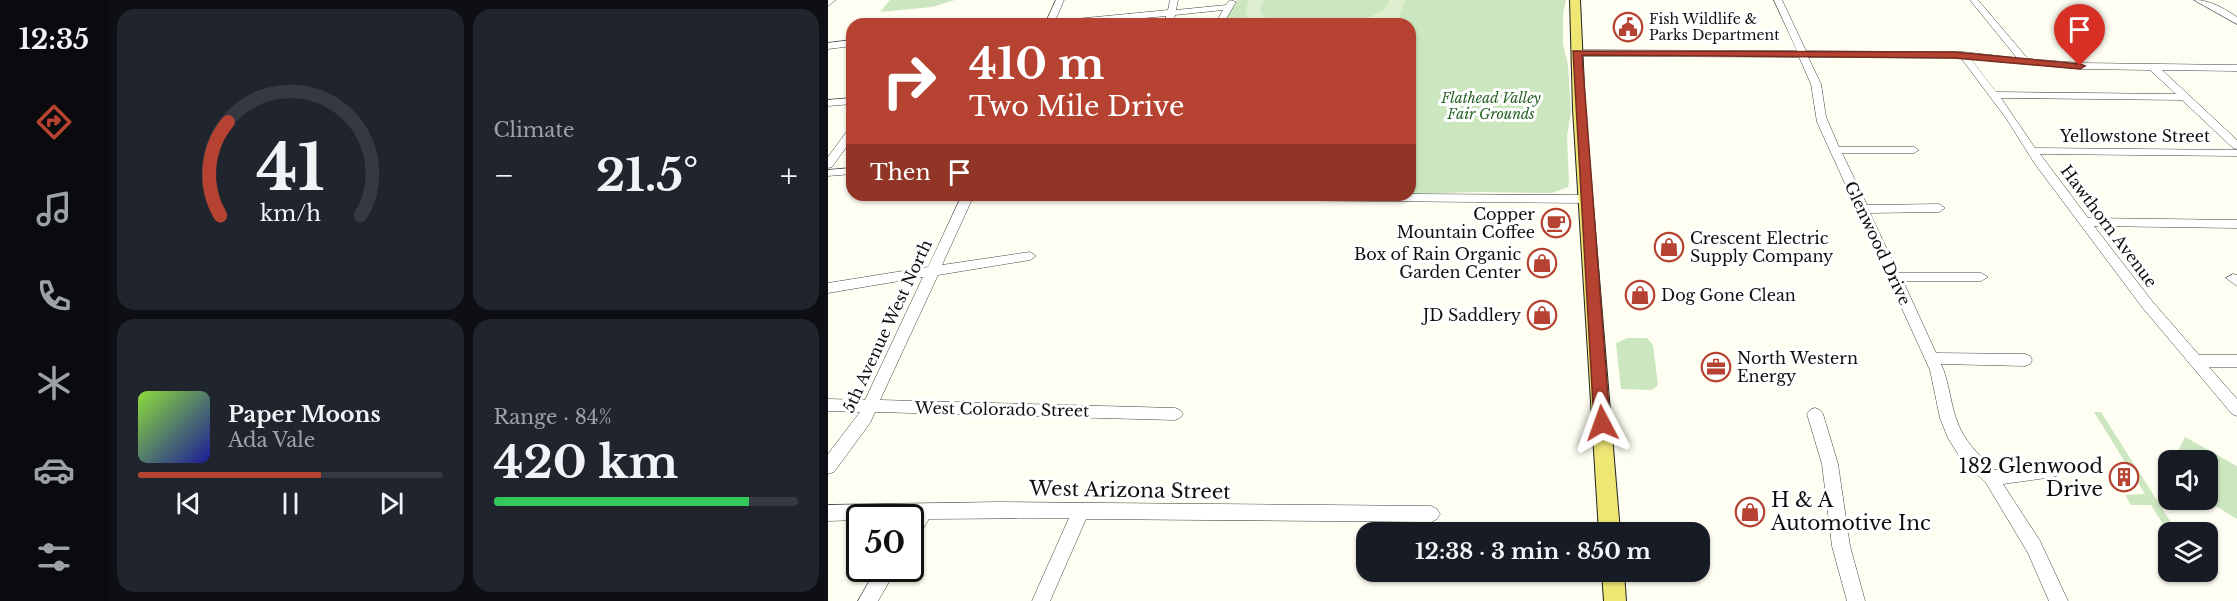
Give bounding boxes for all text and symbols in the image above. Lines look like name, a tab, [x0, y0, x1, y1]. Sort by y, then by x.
pin	[2054, 4, 2105, 66]
place label: Fish Wildlife & Parks Department	[1649, 10, 1780, 44]
public building icon: Fish Wildlife & Parks Department	[1612, 11, 1644, 43]
icon: arrive	[2063, 13, 2096, 46]
text: 12:35	[19, 23, 89, 56]
text: 410 m	[969, 38, 1105, 90]
icon: right	[870, 42, 948, 120]
park label: Flathead Valley Fair Grounds	[1440, 89, 1542, 123]
text: Two Mile Drive	[969, 90, 1184, 123]
icon: directions	[33, 101, 75, 143]
text: Climate	[494, 118, 574, 142]
street label: Yellowstone Street	[2059, 126, 2210, 146]
text: 41	[256, 129, 325, 207]
text: 21.5°	[596, 147, 698, 203]
text: −	[494, 155, 514, 196]
text: +	[780, 155, 798, 196]
icon: arrive	[943, 156, 976, 189]
text: Then	[870, 159, 931, 186]
street label: Hawthorn Avenue	[2056, 161, 2162, 291]
street label: Glenwood Drive	[1841, 178, 1915, 308]
icon: music	[33, 188, 75, 230]
text: km/h	[260, 201, 321, 228]
place label: Copper Mountain Coffee	[1397, 204, 1535, 242]
cafe icon: Copper Mountain Coffee	[1540, 207, 1572, 239]
place label: Crescent Electric Supply Company	[1690, 228, 1834, 266]
shop icon: Crescent Electric Supply Company	[1653, 231, 1685, 263]
street label: 5th Avenue West North	[838, 236, 936, 416]
place label: Box of Rain Organic Garden Center	[1354, 244, 1521, 282]
shop icon: Box of Rain Organic Garden Center	[1526, 247, 1558, 279]
icon: phone	[33, 275, 75, 317]
shop icon: Dog Gone Clean	[1624, 279, 1656, 311]
place label: Dog Gone Clean	[1661, 285, 1796, 305]
shop icon: JD Saddlery	[1526, 299, 1558, 331]
place label: JD Saddlery	[1421, 305, 1522, 325]
place label: North Western Energy	[1737, 348, 1858, 386]
office icon: North Western Energy	[1700, 351, 1732, 383]
icon: climate	[33, 362, 75, 404]
position arrow	[1570, 391, 1634, 455]
street label: West Colorado Street	[914, 397, 1089, 421]
text: Paper Moons	[228, 401, 381, 428]
text: Range · 84%	[494, 405, 612, 429]
text: Ada Vale	[228, 428, 315, 452]
text: 420 km	[494, 434, 678, 490]
icon: car	[33, 449, 75, 491]
map controls	[2158, 450, 2218, 582]
button: sound	[2158, 450, 2218, 510]
place label: 182 Glenwood Drive	[1959, 454, 2103, 501]
building icon: 182 Glenwood Drive	[2108, 461, 2140, 493]
street label: West Arizona Street	[1028, 476, 1231, 504]
icon: previous	[172, 487, 205, 520]
icon: pause	[274, 487, 307, 520]
icon: next	[375, 487, 408, 520]
place label: H & A Automotive Inc	[1770, 488, 1931, 535]
shop icon: H & A Automotive Inc	[1734, 496, 1766, 528]
speed limit sign: 50	[846, 504, 924, 582]
button: layers	[2158, 522, 2218, 582]
icon: filters	[33, 536, 75, 578]
text: 12:38 · 3 min · 850 m	[1415, 538, 1651, 565]

